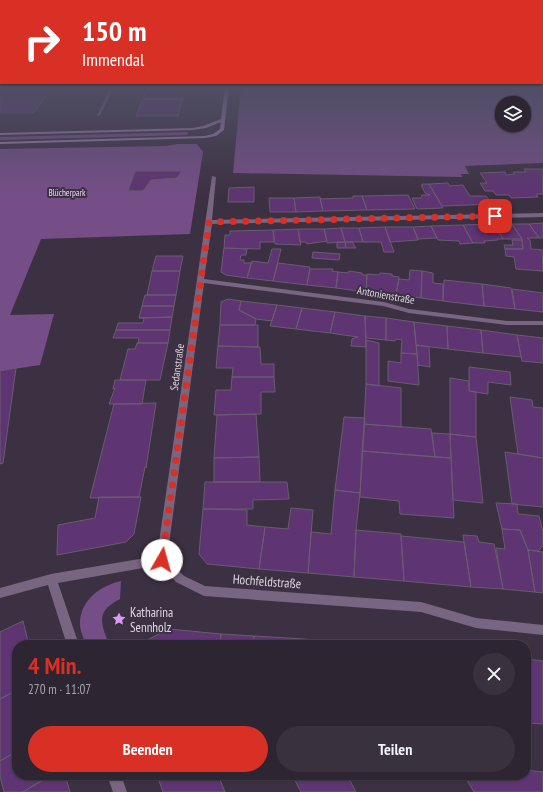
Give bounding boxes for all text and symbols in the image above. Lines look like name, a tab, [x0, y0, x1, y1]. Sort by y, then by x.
text: 150 m	[82, 12, 146, 49]
icon: right	[16, 16, 68, 68]
text: Immendal	[82, 48, 144, 71]
map controls	[495, 96, 531, 132]
button: layers	[495, 96, 531, 132]
park label: Blücherpark	[48, 187, 86, 198]
pin	[478, 199, 512, 233]
icon: arrive	[484, 205, 506, 227]
street label: Antonienstraße	[356, 283, 416, 307]
street label: Sedanstraße	[167, 342, 187, 391]
position arrow	[141, 539, 183, 581]
street label: Hochfeldstraße	[232, 571, 302, 592]
place label: Katharina Sennholz	[130, 604, 173, 636]
place icon: Katharina Sennholz	[111, 611, 127, 627]
text: 4 Min.	[28, 650, 82, 681]
button: close	[473, 653, 515, 695]
text: 270 m · 11:07	[28, 681, 91, 698]
button: Beenden	[28, 726, 268, 772]
button: Teilen	[276, 726, 515, 772]

